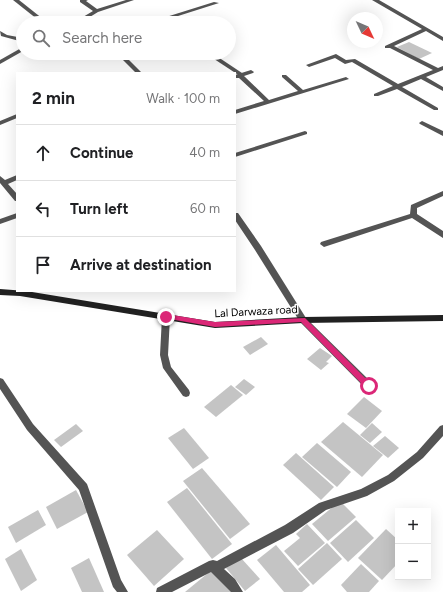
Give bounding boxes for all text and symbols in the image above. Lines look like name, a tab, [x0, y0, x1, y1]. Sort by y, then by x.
north arrow	[347, 12, 383, 48]
search box	[16, 16, 236, 60]
icon: search	[30, 27, 52, 49]
text: Search here	[62, 29, 142, 47]
text: 2 min	[32, 88, 75, 108]
text: Walk · 100 m	[146, 91, 220, 106]
icon: ahead	[32, 142, 54, 164]
text: Continue	[70, 144, 133, 162]
text: 40 m	[189, 145, 220, 160]
icon: left	[32, 198, 54, 220]
text: Turn left	[70, 200, 128, 218]
text: 60 m	[190, 201, 220, 216]
icon: arrive	[32, 254, 54, 276]
text: Arrive at destination	[70, 256, 211, 274]
street label: Lal Darwaza road	[214, 303, 298, 320]
route end	[157, 308, 175, 326]
route start	[360, 377, 378, 395]
map controls	[395, 508, 431, 580]
button: +	[395, 508, 431, 544]
button: −	[395, 544, 431, 580]

